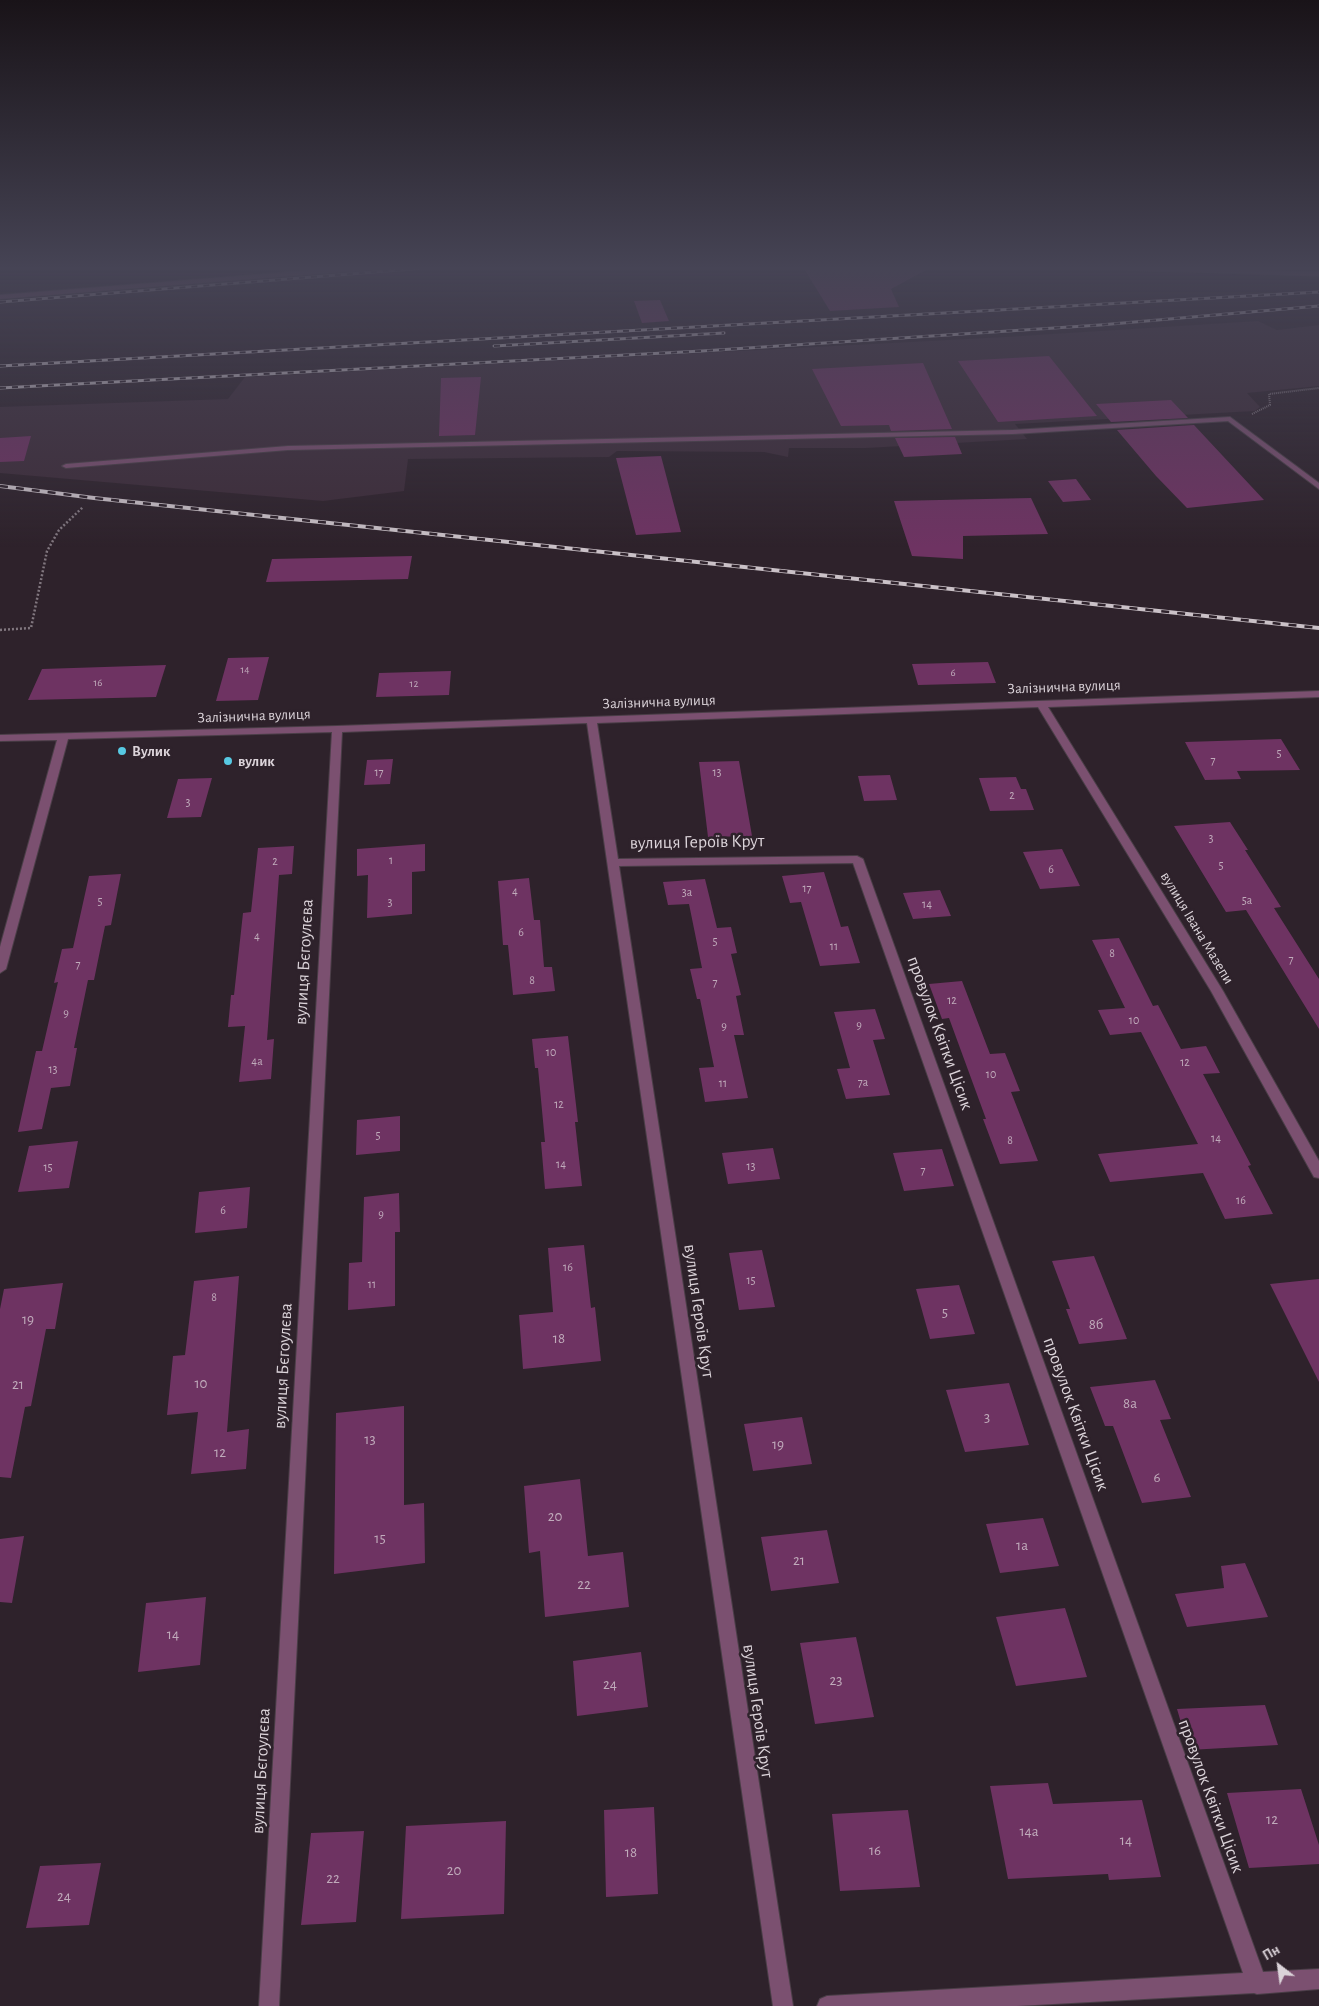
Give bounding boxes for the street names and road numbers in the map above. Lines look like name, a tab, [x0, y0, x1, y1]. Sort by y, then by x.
street label: Залізнична вулиця	[1007, 676, 1121, 698]
street label: Залізнична вулиця	[602, 691, 716, 713]
street label: Залізнична вулиця	[197, 705, 311, 727]
street label: вулиця Героїв Крут	[629, 830, 765, 854]
street label: вулиця Івана Мазепи	[1156, 869, 1238, 987]
street label: вулиця Бєгоулєва	[290, 898, 318, 1026]
street label: провулок Квітки Цісик	[902, 953, 978, 1113]
street label: вулиця Героїв Крут	[679, 1243, 719, 1379]
street label: вулиця Бєгоулєва	[269, 1302, 297, 1430]
street label: провулок Квітки Цісик	[1038, 1334, 1114, 1494]
street label: вулиця Героїв Крут	[738, 1643, 778, 1779]
street label: вулиця Бєгоулєва	[247, 1707, 275, 1835]
street label: провулок Квітки Цісик	[1173, 1716, 1249, 1876]

